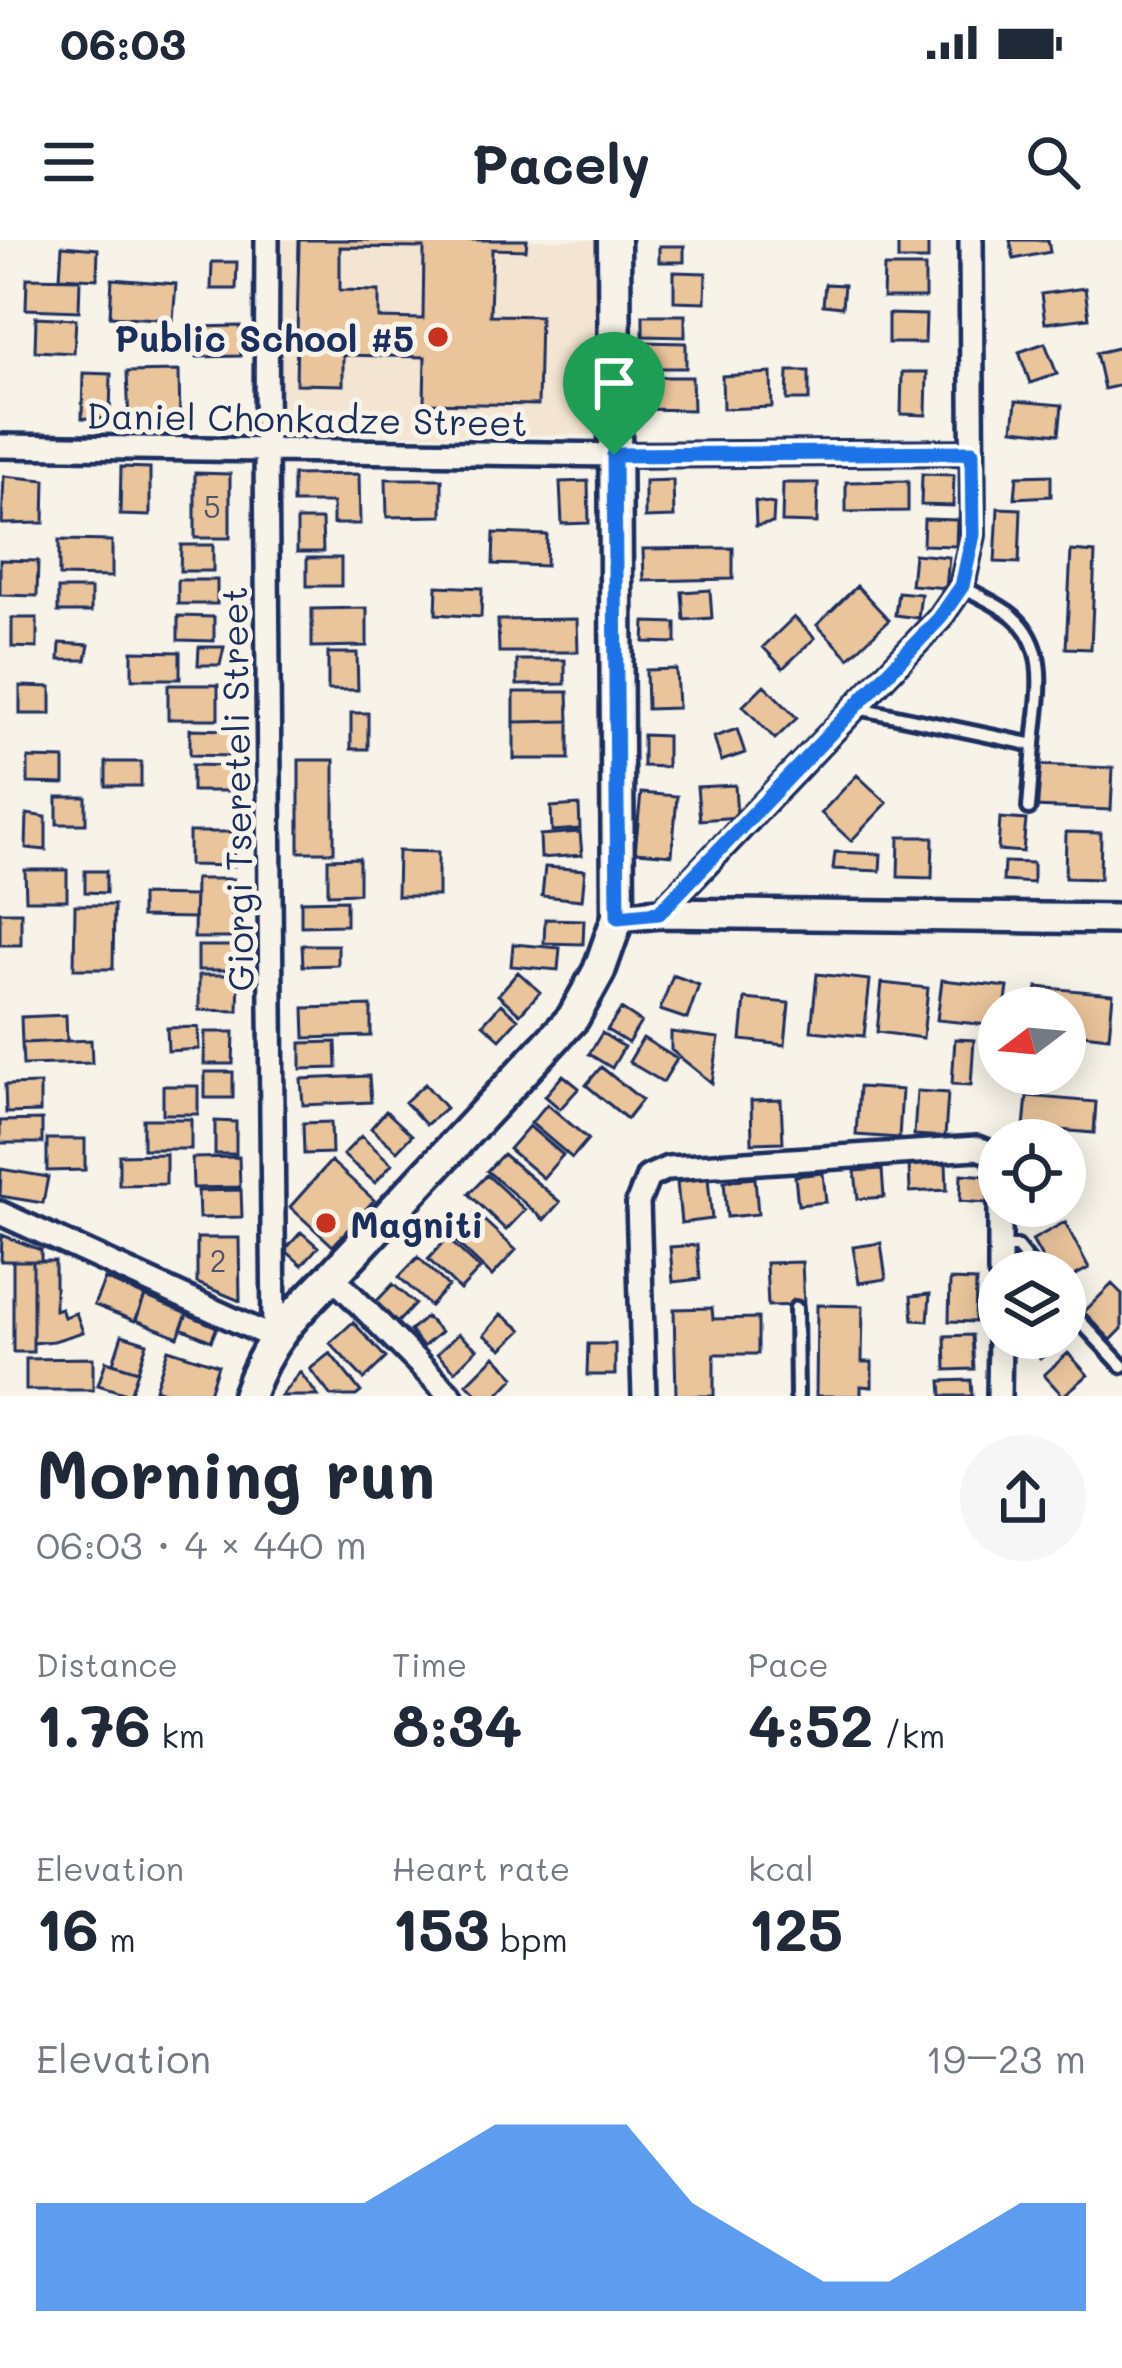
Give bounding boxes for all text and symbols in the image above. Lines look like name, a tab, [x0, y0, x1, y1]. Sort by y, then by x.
text: 06:03	[60, 13, 186, 71]
text: Pacely	[472, 127, 650, 198]
icon: menu	[36, 129, 102, 195]
icon: search	[1020, 129, 1086, 195]
place label: Public School #5	[115, 314, 414, 361]
marker: Public School #5	[425, 324, 451, 350]
pin	[563, 332, 665, 455]
icon: arrive	[581, 350, 647, 416]
street label: Daniel Chonkadze Street	[86, 391, 528, 445]
house number: 5	[203, 486, 221, 526]
street label: Giorgi Tsereteli Street	[209, 586, 263, 992]
north arrow	[978, 987, 1086, 1095]
map controls	[978, 987, 1086, 1359]
button: locate	[978, 1119, 1086, 1227]
place label: Magniti	[350, 1200, 484, 1247]
marker: Magniti	[313, 1210, 339, 1236]
house number: 2	[210, 1240, 226, 1280]
button: layers	[978, 1251, 1086, 1359]
text: Morning run	[36, 1430, 435, 1516]
button: share	[960, 1435, 1086, 1561]
text: 06:03 · 4 × 440 m	[36, 1518, 367, 1569]
text: Distance	[36, 1642, 178, 1685]
text: Time	[392, 1642, 467, 1685]
text: Pace	[748, 1642, 829, 1685]
text: 1.76	[36, 1685, 151, 1763]
text: 8:34	[392, 1685, 522, 1763]
text: 4:52	[748, 1685, 874, 1763]
text: km	[151, 1713, 205, 1756]
text: /km	[874, 1713, 945, 1756]
text: Elevation	[36, 1846, 184, 1889]
text: Heart rate	[392, 1846, 570, 1889]
text: kcal	[748, 1846, 814, 1889]
text: 16	[36, 1889, 99, 1967]
text: 153	[392, 1889, 490, 1967]
text: 125	[748, 1889, 843, 1967]
text: m	[99, 1917, 136, 1960]
text: bpm	[490, 1917, 568, 1960]
text: Elevation	[36, 2032, 211, 2083]
text: 19–23 m	[925, 2032, 1086, 2083]

